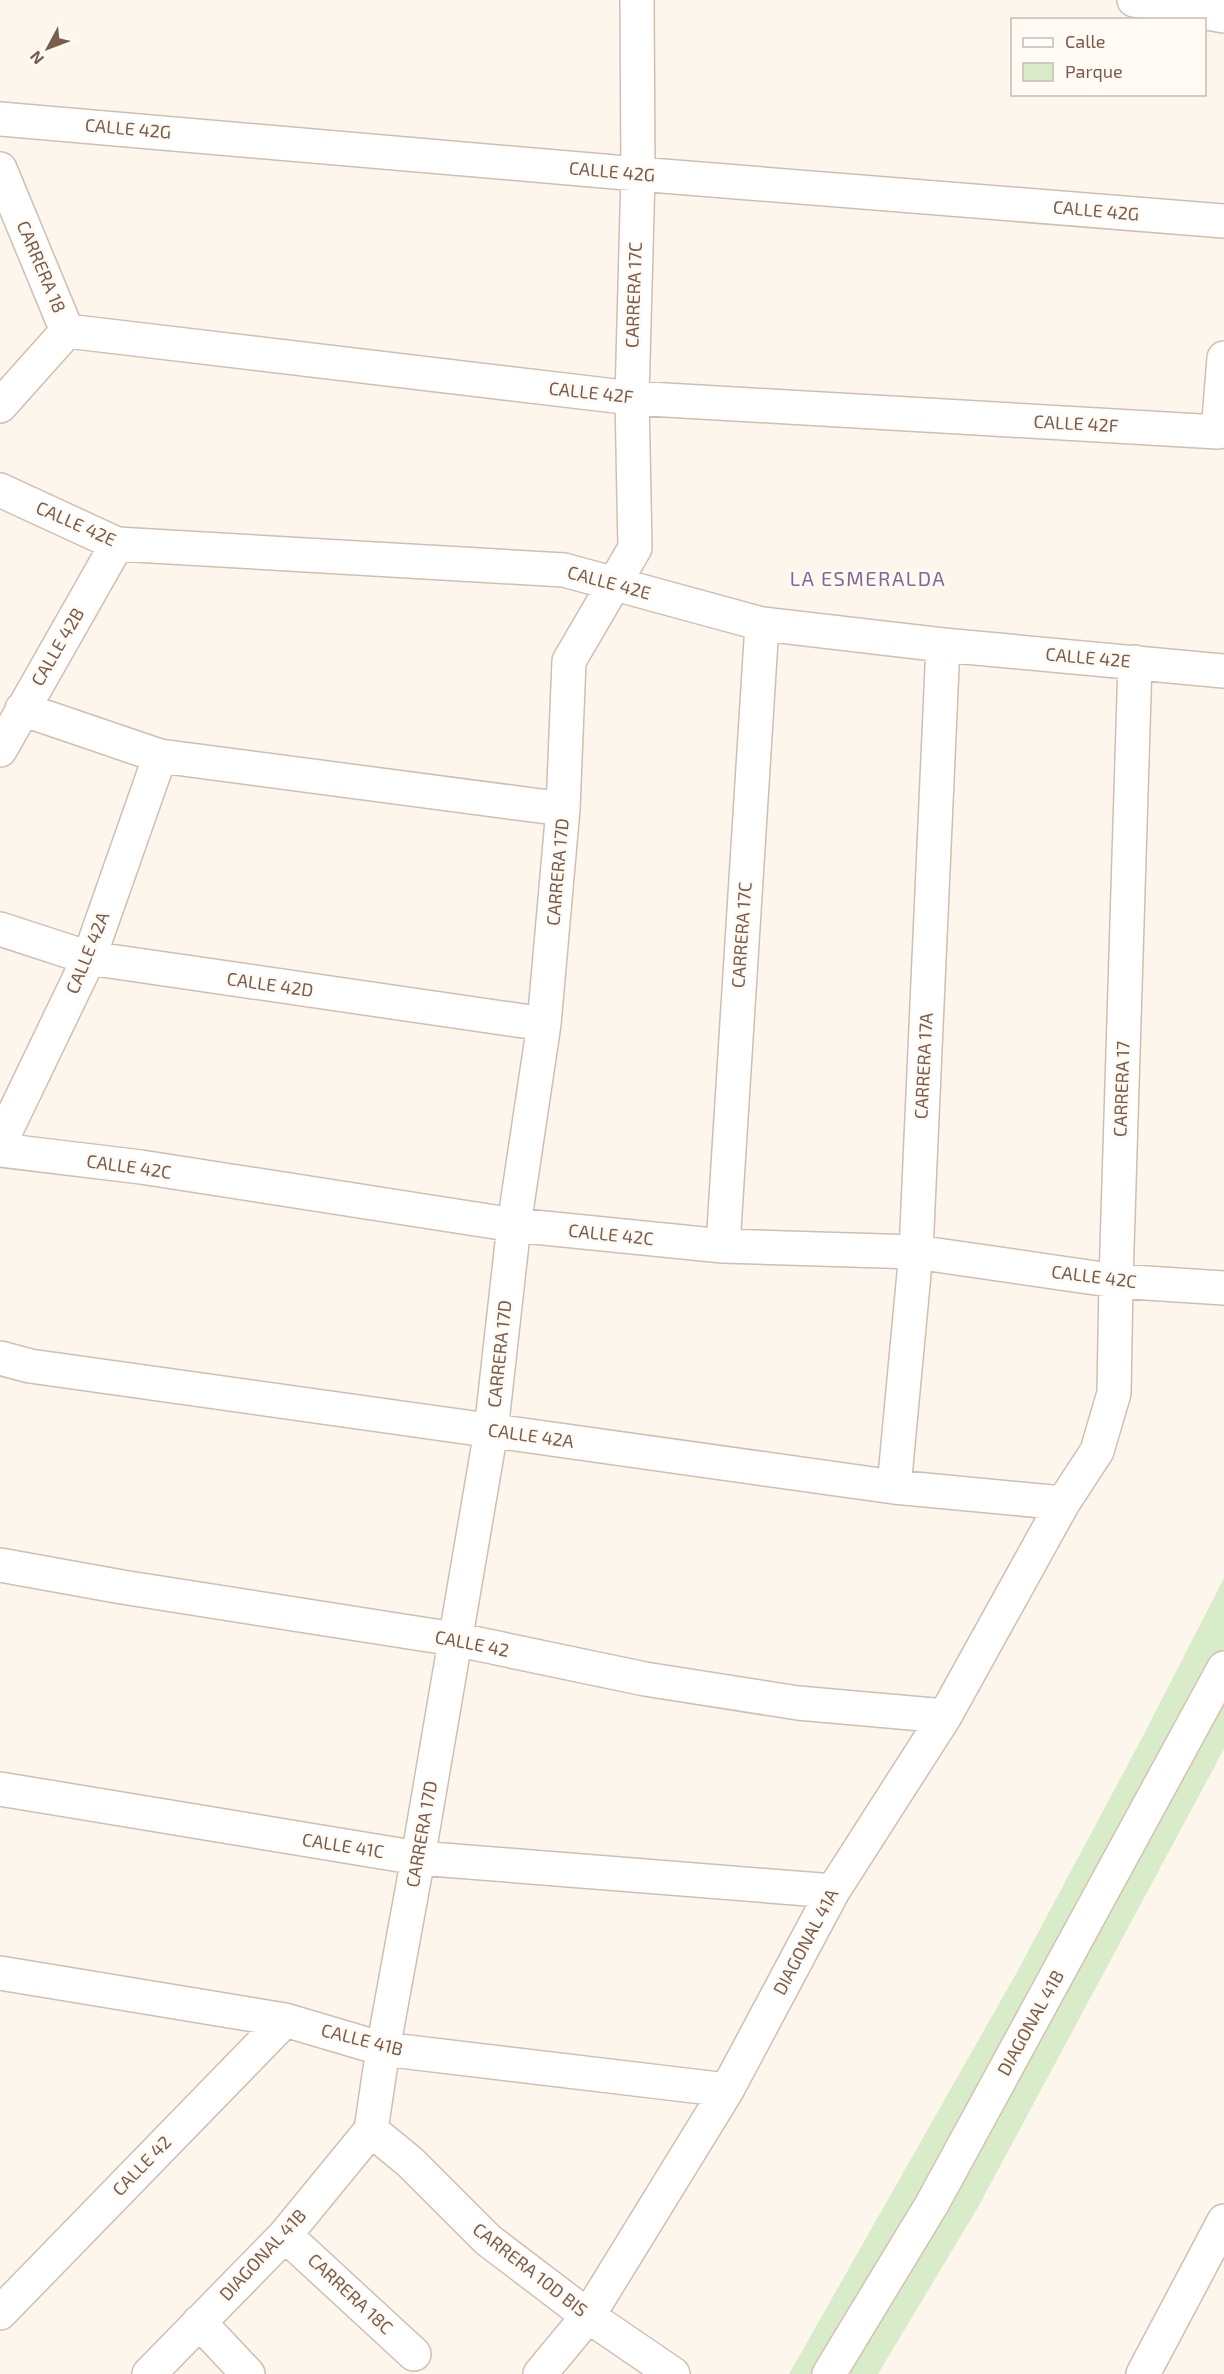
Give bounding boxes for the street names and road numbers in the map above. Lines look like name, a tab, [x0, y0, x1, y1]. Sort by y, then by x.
street label: CALLE 42G	[84, 113, 172, 143]
street label: CALLE 42G	[568, 156, 656, 186]
street label: CALLE 42G	[1052, 195, 1140, 225]
street label: CARRERA 18	[13, 217, 71, 316]
street label: CARRERA 17C	[620, 241, 646, 348]
street label: CALLE 42F	[548, 377, 635, 407]
street label: CALLE 42F	[1033, 410, 1119, 436]
street label: CALLE 42E	[33, 496, 120, 550]
street label: CALLE 42E	[565, 560, 653, 604]
street label: CALLE 42B	[26, 604, 88, 689]
street label: CALLE 42E	[1045, 642, 1132, 672]
street label: CARRERA 17D	[541, 817, 573, 927]
street label: CARRERA 17C	[726, 881, 756, 989]
street label: CALLE 42A	[61, 908, 114, 997]
street label: CALLE 42D	[225, 967, 315, 1001]
street label: CARRERA 17A	[909, 1011, 937, 1120]
street label: CARRERA 17	[1108, 1041, 1134, 1137]
street label: CALLE 42C	[85, 1149, 173, 1183]
street label: CALLE 42C	[567, 1219, 655, 1249]
street label: CALLE 42C	[1050, 1260, 1138, 1292]
street label: CARRERA 17D	[482, 1299, 516, 1409]
street label: CALLE 42A	[487, 1418, 576, 1452]
street label: CALLE 42	[433, 1625, 511, 1661]
street label: CARRERA 17D	[401, 1779, 441, 1889]
street label: CALLE 41C	[301, 1828, 386, 1862]
street label: DIAGONAL 41A	[768, 1884, 843, 1998]
street label: DIAGONAL 41B	[992, 1966, 1068, 2079]
street label: CALLE 41B	[319, 2018, 405, 2060]
street label: CALLE 42	[107, 2131, 175, 2200]
street label: DIAGONAL 41B	[214, 2204, 310, 2305]
street label: CARRERA 10D BIS	[469, 2218, 592, 2321]
street label: CARRERA 18C	[304, 2248, 398, 2338]

